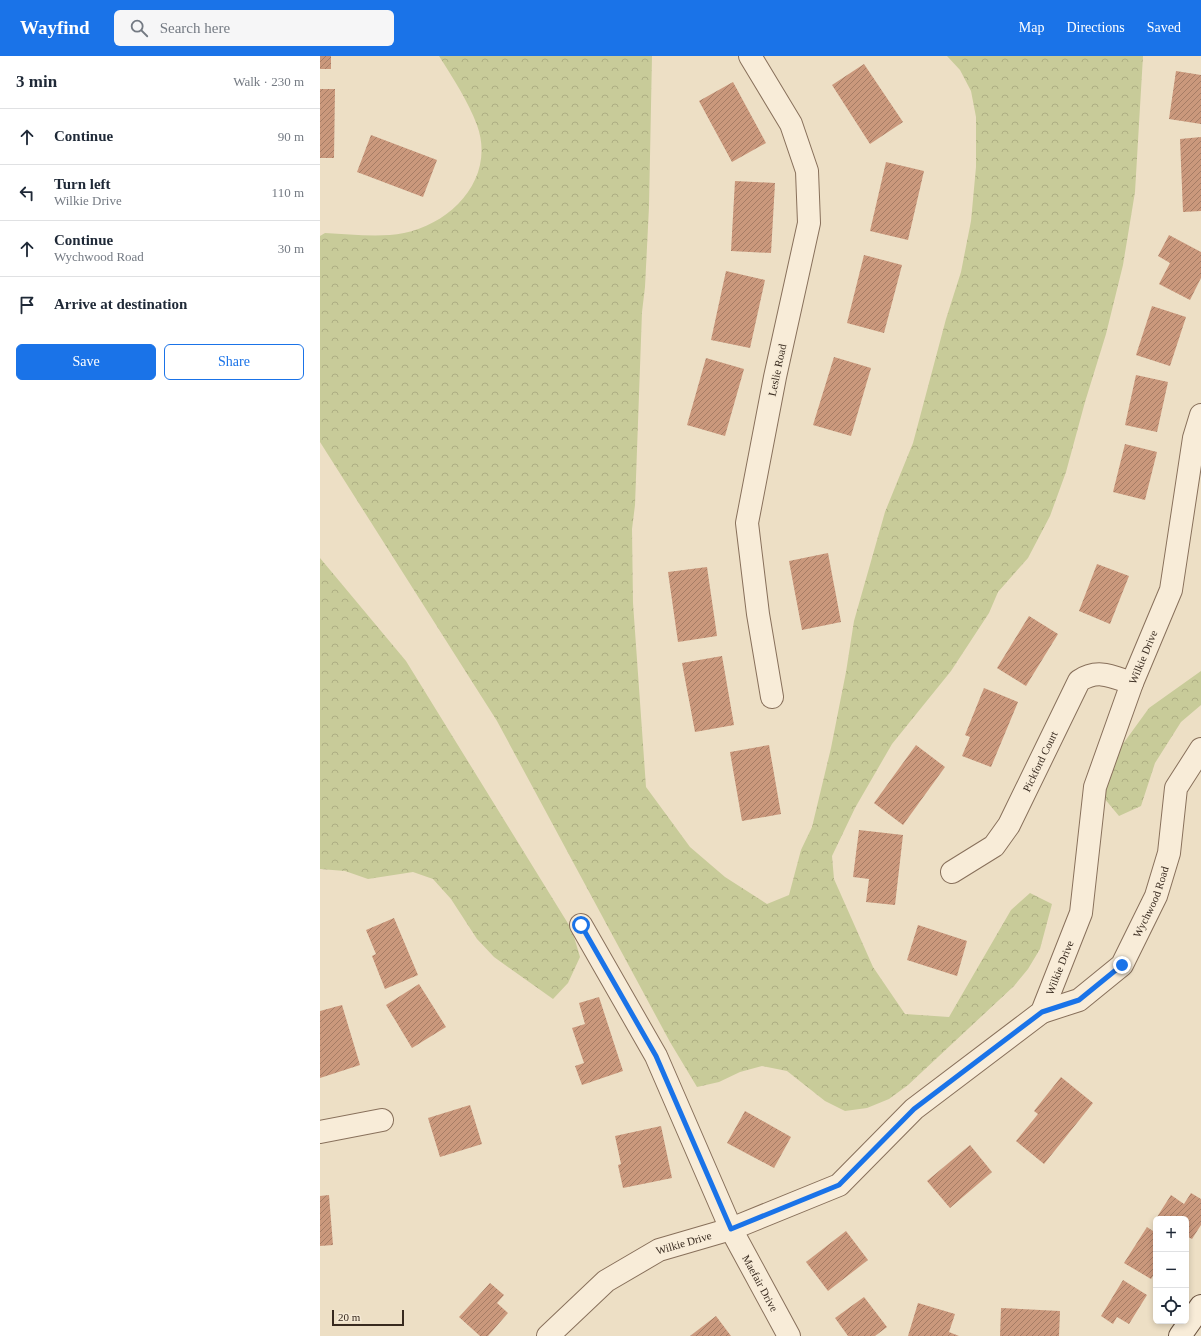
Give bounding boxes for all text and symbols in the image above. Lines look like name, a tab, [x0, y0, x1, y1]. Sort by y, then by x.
search box	[114, 10, 394, 46]
text: Wayfind	[20, 17, 90, 38]
icon: search	[128, 17, 150, 39]
text: Search here	[160, 20, 230, 36]
text: Map	[1019, 20, 1044, 35]
text: Directions	[1066, 20, 1125, 35]
text: Saved	[1147, 20, 1181, 35]
text: 3 min	[16, 72, 57, 91]
text: Walk · 230 m	[233, 74, 304, 89]
icon: ahead	[16, 126, 38, 148]
text: Continue	[54, 128, 113, 144]
text: 90 m	[278, 129, 304, 144]
text: Turn left	[54, 176, 111, 192]
icon: left	[16, 182, 38, 204]
text: 110 m	[272, 185, 304, 200]
text: Wilkie Drive	[54, 193, 122, 208]
text: Continue	[54, 232, 113, 248]
icon: ahead	[16, 238, 38, 260]
text: 30 m	[278, 241, 304, 256]
text: Wychwood Road	[54, 249, 144, 264]
icon: arrive	[16, 294, 38, 316]
text: Arrive at destination	[54, 296, 187, 312]
street label: Leslie Road	[766, 342, 788, 397]
button: Save	[16, 344, 156, 380]
button: Share	[164, 344, 304, 380]
street label: Wilkie Drive	[1126, 628, 1160, 686]
street label: Pickford Court	[1020, 729, 1060, 794]
street label: Wychwood Road	[1131, 864, 1171, 939]
route start	[572, 916, 590, 934]
street label: Wilkie Drive	[1043, 939, 1076, 997]
route end	[1113, 956, 1131, 974]
map controls	[1153, 1216, 1189, 1324]
button: +	[1153, 1216, 1189, 1252]
street label: Wilkie Drive	[654, 1229, 713, 1257]
button: −	[1153, 1252, 1189, 1288]
street label: Maefair Drive	[740, 1253, 781, 1314]
button: locate	[1153, 1288, 1189, 1324]
scale bar	[332, 1308, 404, 1327]
text: 20 m	[338, 1311, 360, 1323]

